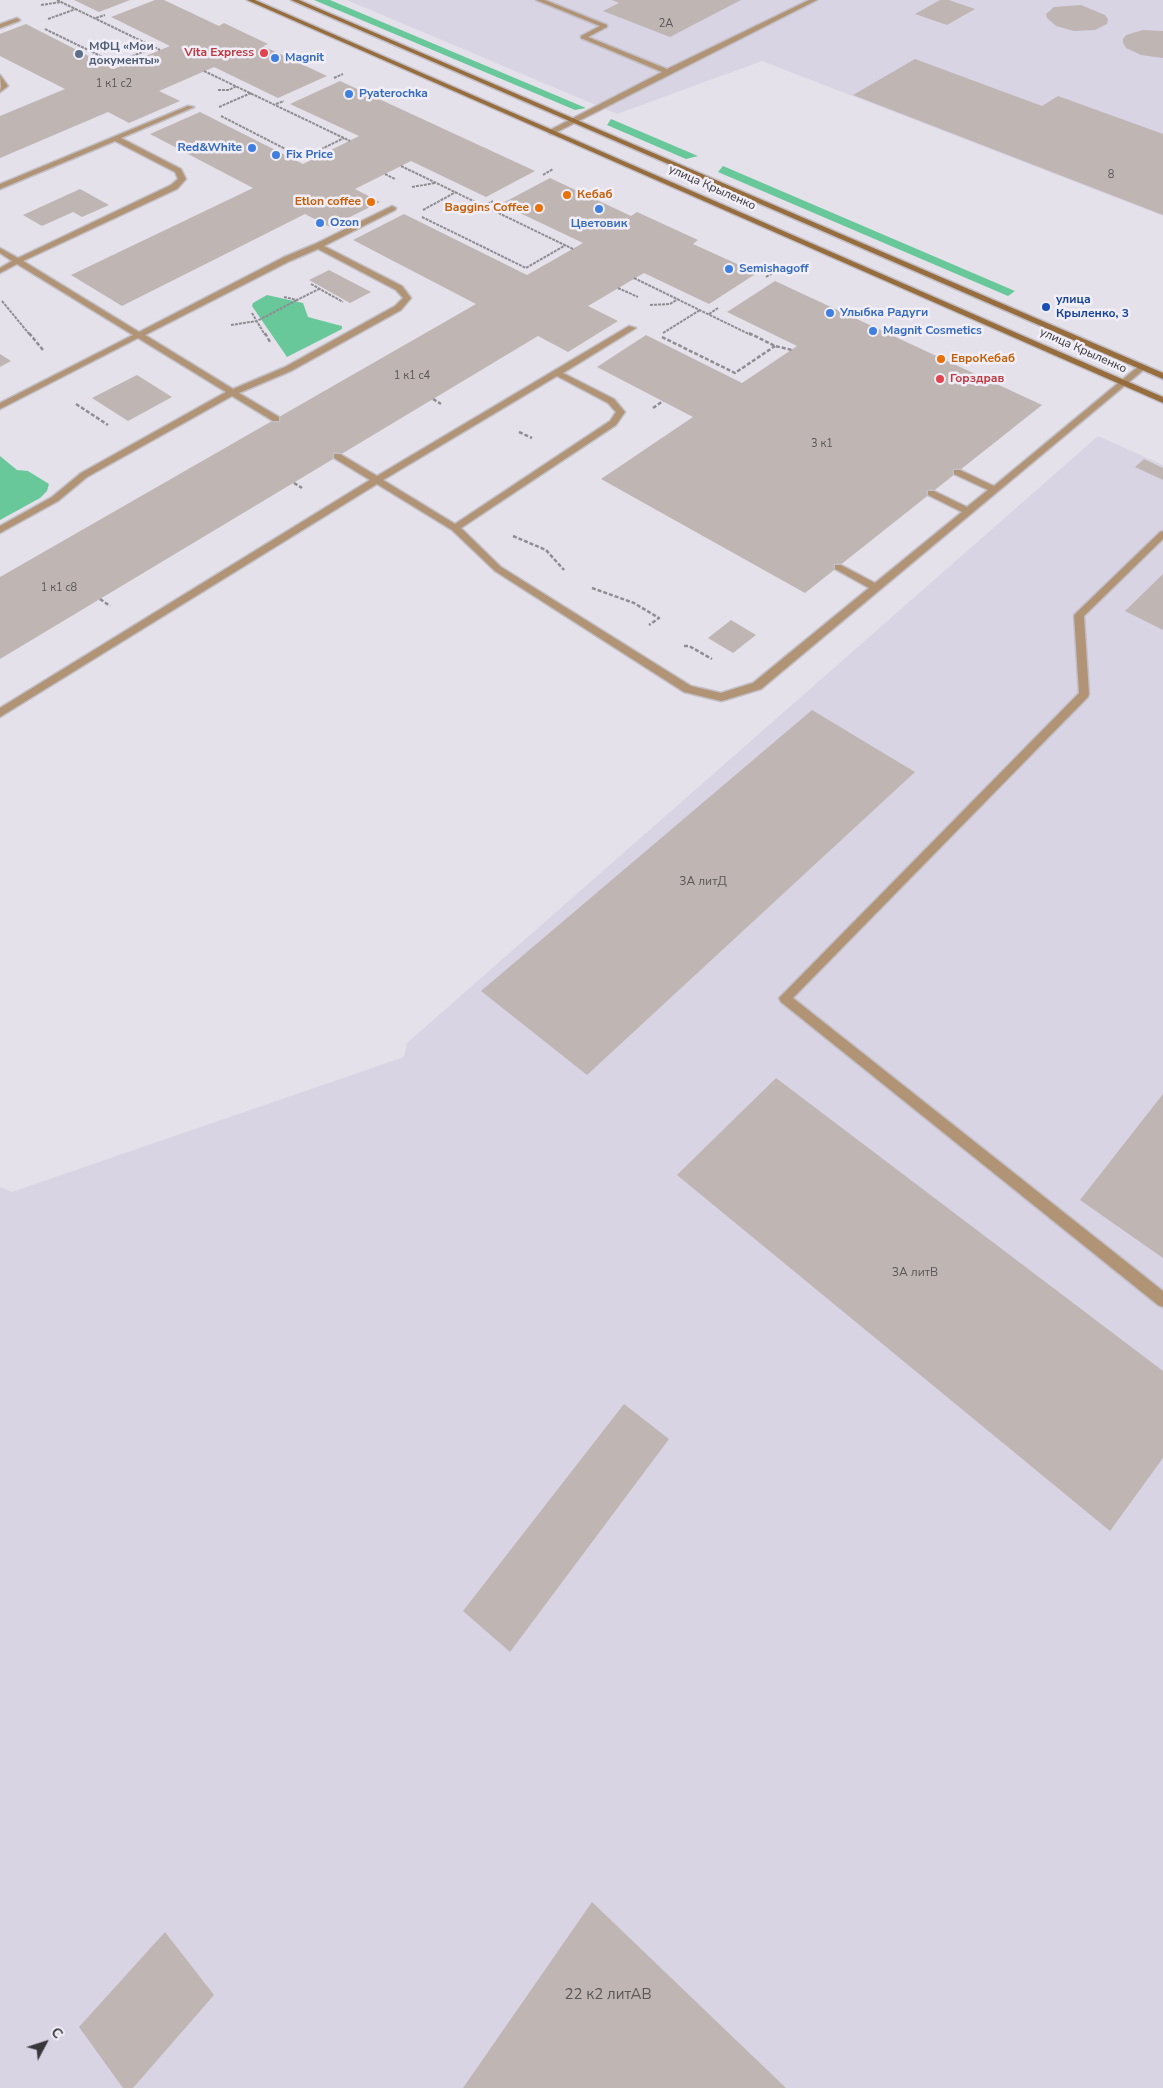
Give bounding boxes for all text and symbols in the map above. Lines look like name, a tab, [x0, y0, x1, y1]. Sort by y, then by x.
house number: 2А	[659, 17, 673, 31]
place label: МФЦ «Мои документы»	[89, 40, 160, 68]
place label: Vita Express	[184, 46, 254, 60]
marker: Vita Express	[258, 47, 270, 59]
marker: МФЦ «Мои документы»	[73, 48, 85, 60]
place label: Magnit	[285, 51, 324, 65]
marker: Magnit	[269, 52, 281, 64]
house number: 1 к1 с2	[96, 77, 132, 91]
place label: Pyaterochka	[359, 87, 428, 101]
marker: Pyaterochka	[343, 88, 355, 100]
place label: Red&White	[177, 141, 242, 155]
marker: Red&White	[246, 142, 258, 154]
place label: Fix Price	[286, 148, 333, 162]
marker: Fix Price	[270, 149, 282, 161]
street label: улица Крыленко	[666, 162, 758, 214]
house number: 8	[1108, 168, 1114, 182]
place label: Кебаб	[577, 188, 613, 202]
marker: Кебаб	[561, 189, 573, 201]
place label: Etlon coffee	[295, 195, 361, 209]
marker: Etlon coffee	[365, 196, 377, 208]
place label: Baggins Coffee	[445, 201, 529, 215]
marker: Baggins Coffee	[533, 202, 545, 214]
marker: Цветовик	[593, 203, 605, 215]
place label: Ozon	[330, 216, 359, 230]
marker: Ozon	[314, 217, 326, 229]
place label: Цветовик	[571, 217, 627, 231]
place label: Semishagoff	[739, 262, 809, 276]
marker: Semishagoff	[723, 263, 735, 275]
place label: улица Крыленко, 3	[1056, 293, 1129, 321]
marker: улица Крыленко, 3	[1040, 301, 1052, 313]
place label: Улыбка Радуги	[840, 306, 928, 320]
marker: Улыбка Радуги	[824, 307, 836, 319]
place label: Magnit Cosmetics	[883, 324, 982, 338]
marker: Magnit Cosmetics	[867, 325, 879, 337]
street label: улица Крыленко	[1037, 325, 1129, 377]
place label: ЕвроКебаб	[951, 352, 1015, 366]
marker: ЕвроКебаб	[935, 353, 947, 365]
house number: 1 к1 с4	[394, 369, 430, 383]
place label: Горздрав	[950, 372, 1004, 386]
marker: Горздрав	[934, 373, 946, 385]
house number: 3 к1	[811, 437, 833, 451]
house number: 1 к1 с8	[41, 581, 77, 595]
house number: 3А литД	[679, 875, 727, 889]
house number: 3А литВ	[892, 1266, 938, 1280]
house number: 22 к2 литАВ	[564, 1986, 652, 2004]
north arrow	[20, 2018, 70, 2068]
text: С	[47, 2023, 67, 2043]

